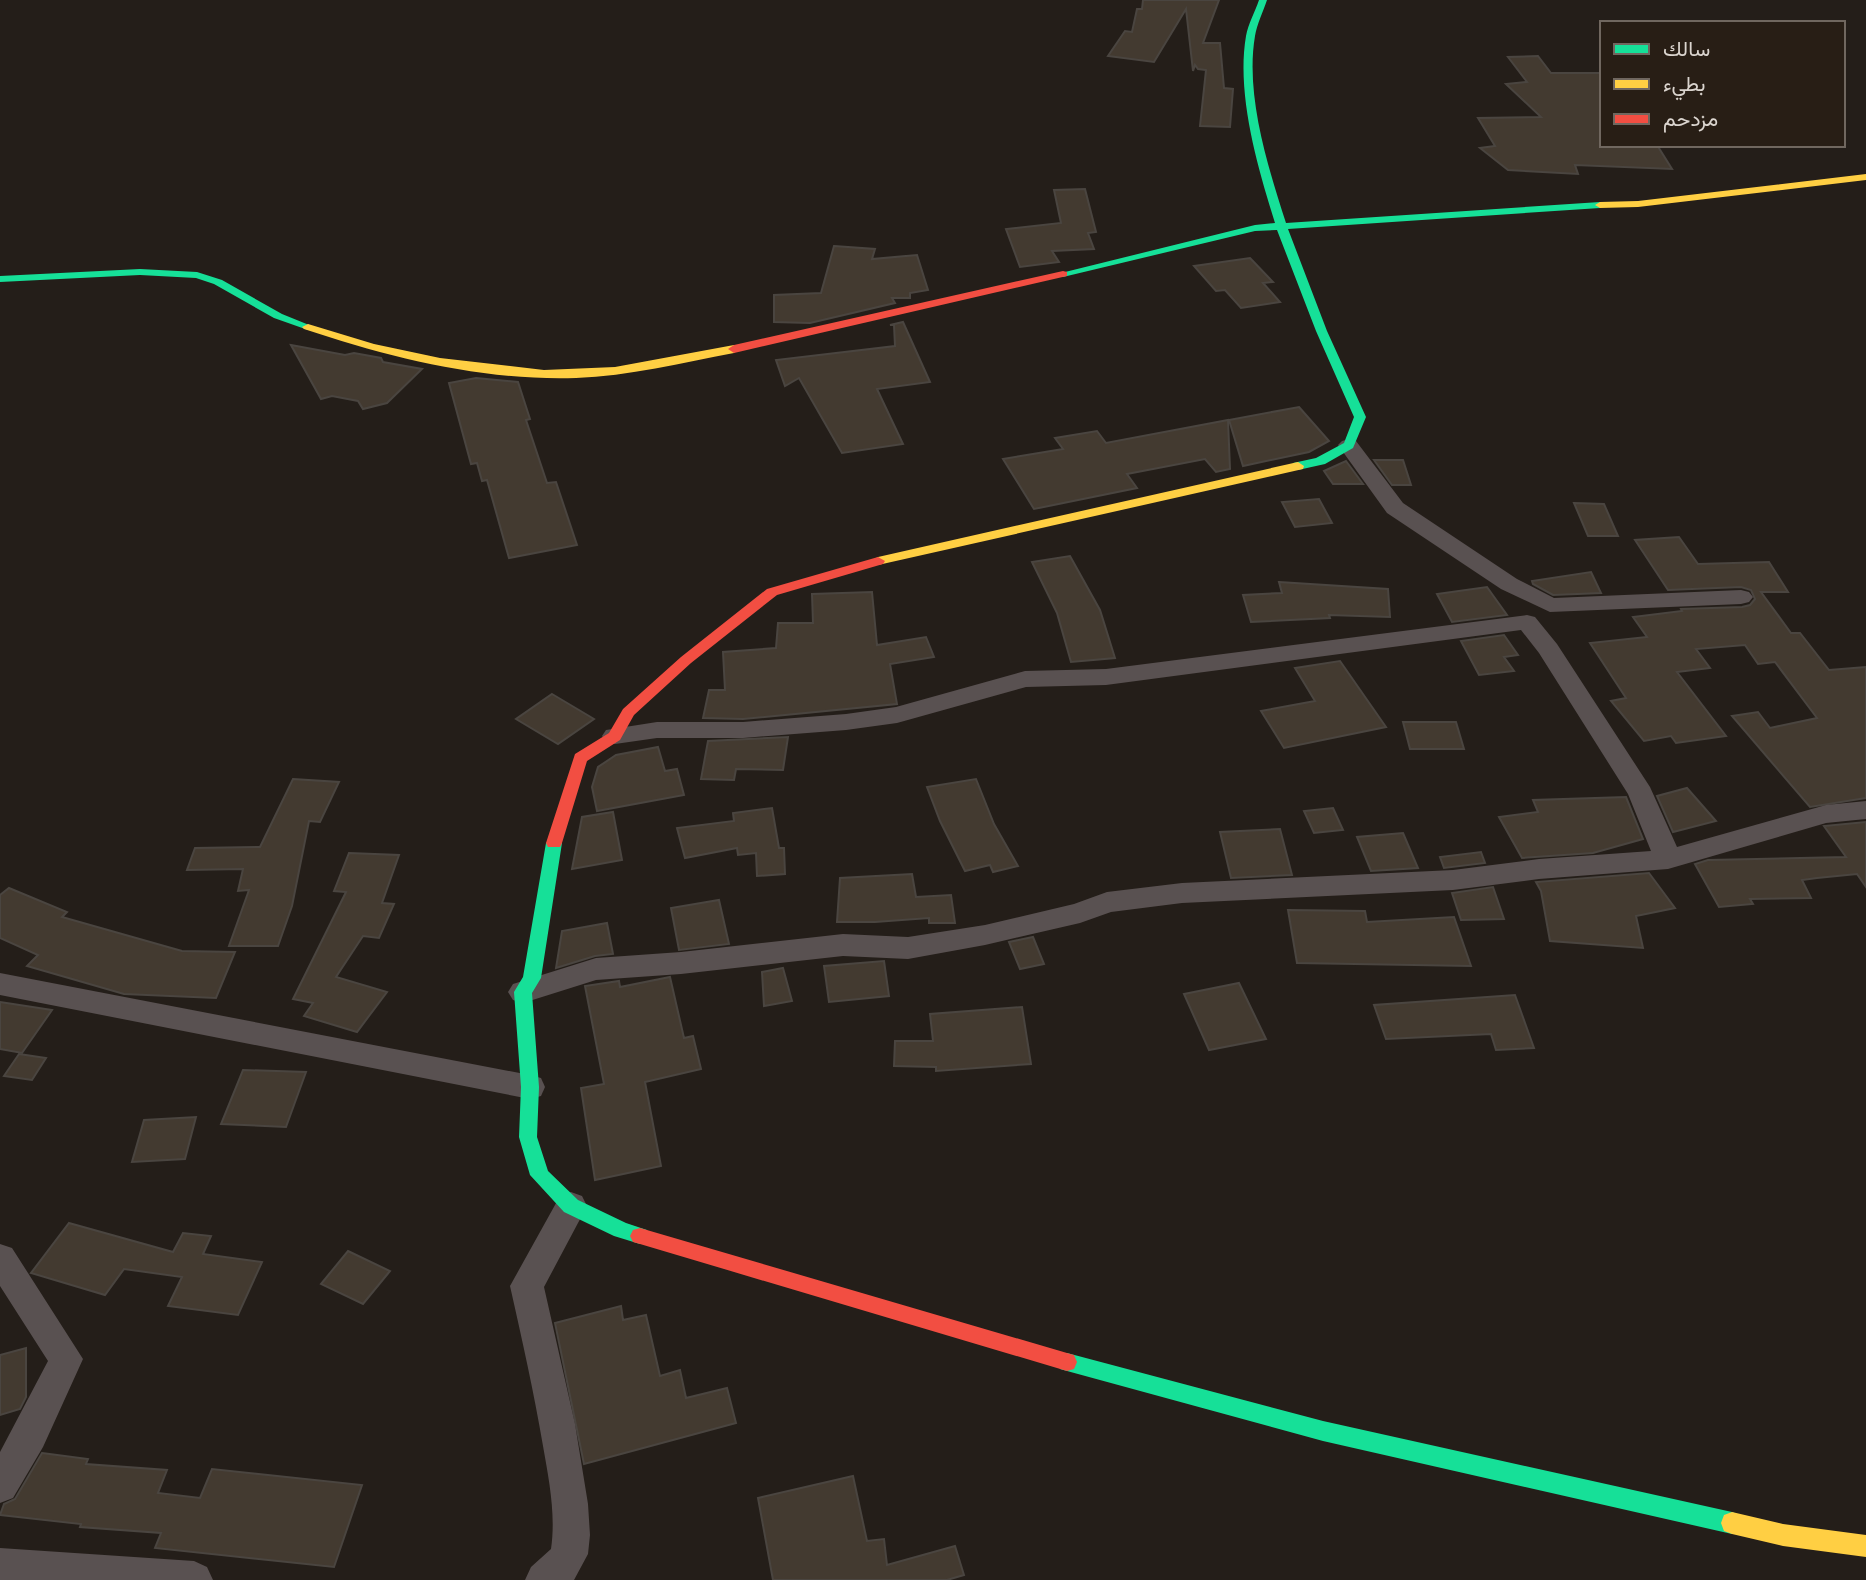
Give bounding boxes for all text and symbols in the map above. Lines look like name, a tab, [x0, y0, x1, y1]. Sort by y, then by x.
legend	[1600, 21, 1845, 147]
text: سالك	[1663, 37, 1710, 61]
text: بطيء	[1663, 72, 1706, 101]
text: مزدحم	[1663, 107, 1718, 133]

